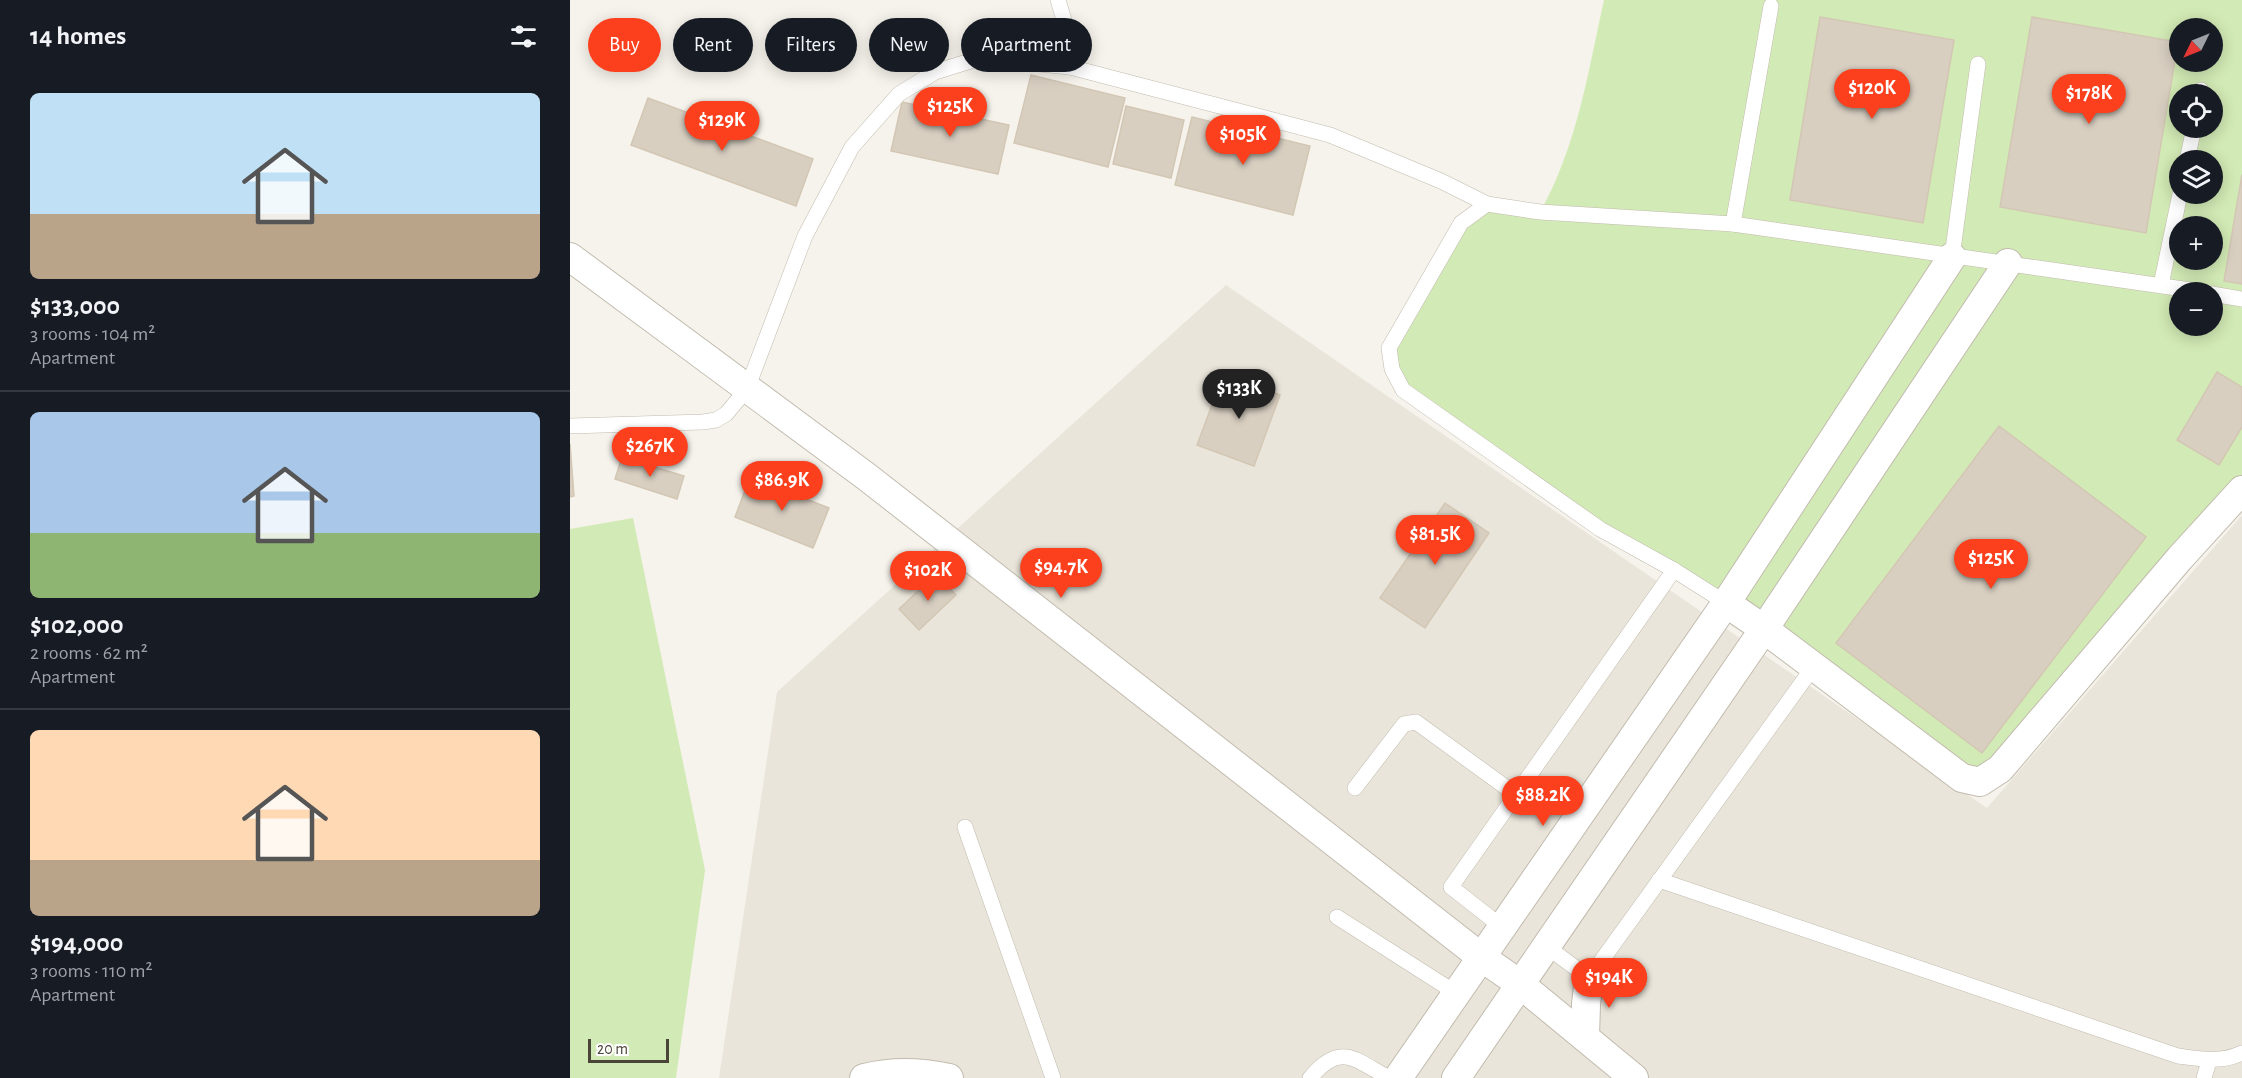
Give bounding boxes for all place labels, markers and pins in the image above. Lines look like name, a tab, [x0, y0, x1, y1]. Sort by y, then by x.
pin: $120K	[1830, 69, 1914, 120]
pin: $178K	[2047, 74, 2131, 125]
pin: $125K	[908, 87, 992, 138]
pin: $129K	[680, 101, 764, 152]
pin: $105K	[1201, 115, 1285, 166]
pin: $133K	[1197, 369, 1281, 420]
pin: $267K	[608, 427, 692, 478]
pin: $86.9K	[733, 461, 831, 512]
pin: $81.5K	[1386, 515, 1484, 566]
pin: $125K	[1949, 539, 2033, 590]
pin: $94.7K	[1012, 548, 1110, 599]
pin: $102K	[886, 551, 970, 602]
pin: $88.2K	[1494, 776, 1592, 827]
pin: $194K	[1567, 958, 1651, 1009]

